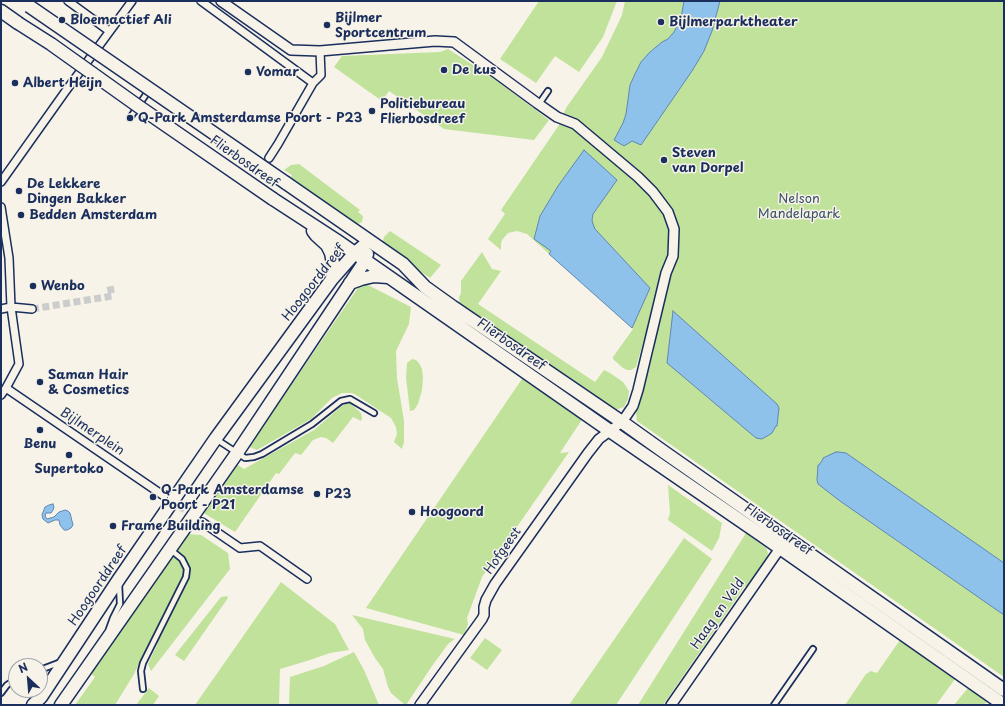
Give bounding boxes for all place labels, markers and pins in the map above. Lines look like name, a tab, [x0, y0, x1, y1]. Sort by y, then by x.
place label: Bijlmer Sportcentrum	[335, 10, 426, 41]
place label: Bloemactief Ali	[70, 12, 172, 28]
place label: Bijlmerparktheater	[669, 14, 798, 30]
marker: Bloemactief Ali	[57, 15, 67, 25]
marker: Bijlmerparktheater	[656, 17, 666, 27]
marker: Bijlmer Sportcentrum	[322, 20, 332, 30]
place label: De kus	[452, 62, 496, 78]
place label: Vomar	[256, 64, 299, 80]
marker: De kus	[439, 65, 449, 75]
marker: Vomar	[243, 67, 253, 77]
place label: Albert Heijn	[23, 75, 102, 91]
marker: Albert Heijn	[10, 78, 20, 88]
place label: Politiebureau Flierbosdreef	[380, 96, 465, 127]
marker: Politiebureau Flierbosdreef	[367, 106, 377, 116]
place label: Q-Park Amsterdamse Poort - P23	[138, 110, 362, 126]
marker: Q-Park Amsterdamse Poort - P23	[125, 113, 135, 123]
place label: Steven van Dorpel	[672, 145, 743, 176]
marker: Steven van Dorpel	[659, 155, 669, 165]
place label: De Lekkere Dingen Bakker	[27, 176, 126, 207]
marker: De Lekkere Dingen Bakker	[14, 186, 24, 196]
place label: Bedden Amsterdam	[29, 207, 157, 223]
marker: Bedden Amsterdam	[16, 210, 26, 220]
place label: Wenbo	[41, 278, 85, 294]
marker: Wenbo	[28, 281, 38, 291]
place label: Saman Hair & Cosmetics	[48, 367, 129, 398]
marker: Saman Hair & Cosmetics	[35, 377, 45, 387]
marker: Benu	[35, 425, 45, 435]
place label: Benu	[24, 436, 56, 452]
marker: Supertoko	[64, 450, 74, 460]
place label: Supertoko	[34, 461, 104, 477]
place label: Q-Park Amsterdamse Poort - P21	[161, 482, 304, 513]
place label: P23	[325, 486, 351, 502]
marker: P23	[312, 489, 322, 499]
marker: Q-Park Amsterdamse Poort - P21	[148, 492, 158, 502]
place label: Hoogoord	[420, 504, 484, 520]
marker: Hoogoord	[407, 507, 417, 517]
place label: Frame Building	[121, 518, 220, 534]
marker: Frame Building	[108, 521, 118, 531]

